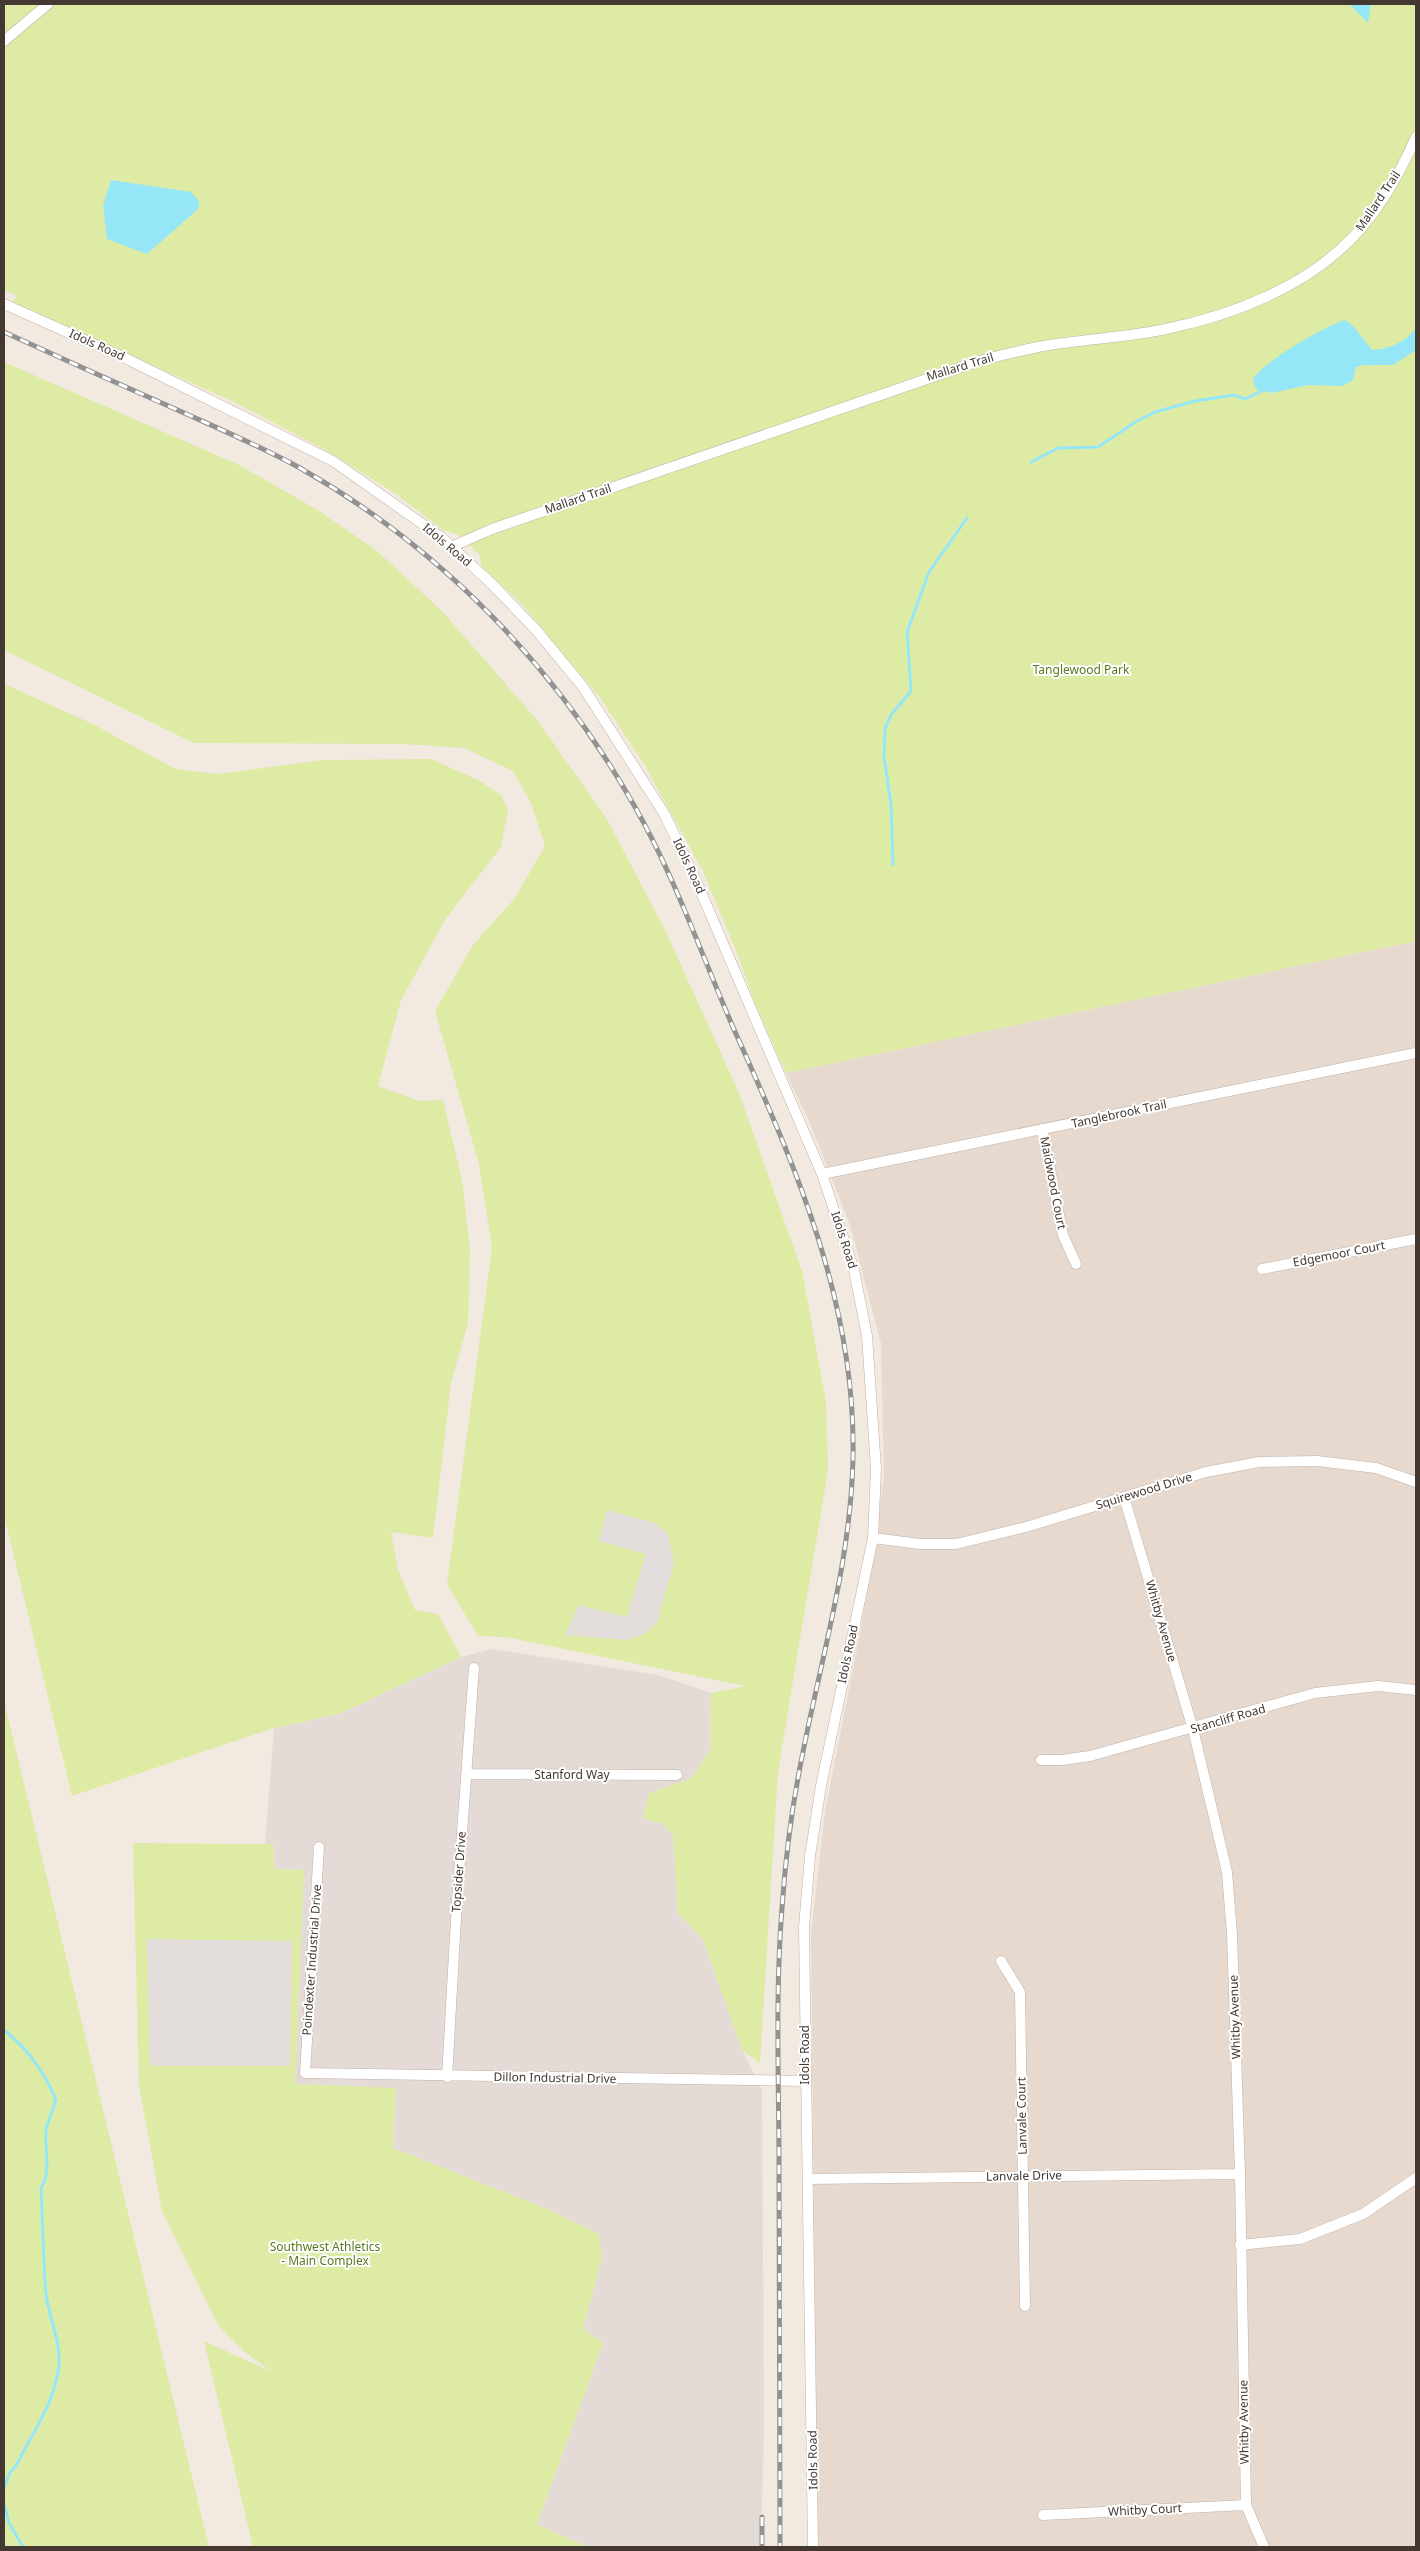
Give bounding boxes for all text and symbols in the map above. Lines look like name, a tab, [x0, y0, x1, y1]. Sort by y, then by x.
street label: Mallard Trail	[1351, 167, 1404, 234]
street label: Idols Road	[67, 325, 128, 364]
street label: Mallard Trail	[924, 348, 996, 385]
street label: Mallard Trail	[542, 479, 613, 518]
street label: Idols Road	[419, 519, 476, 570]
park label: Tanglewood Park	[1033, 661, 1130, 678]
street label: Idols Road	[669, 835, 710, 896]
street label: Tanglebrook Trail	[1070, 1095, 1168, 1132]
street label: Maidwood Court	[1036, 1135, 1071, 1231]
street label: Idols Road	[827, 1209, 862, 1271]
street label: Edgemoor Court	[1291, 1236, 1387, 1271]
street label: Squirewood Drive	[1094, 1468, 1194, 1513]
street label: Whitby Avenue	[1142, 1578, 1181, 1664]
street label: Idols Road	[833, 1623, 862, 1685]
street label: Stancliff Road	[1188, 1700, 1267, 1737]
street label: Stanford Way	[534, 1766, 611, 1783]
street label: Topsider Drive	[447, 1831, 470, 1913]
street label: Poindexter Industrial Drive	[298, 1884, 325, 2036]
street label: Whitby Avenue	[1225, 1974, 1244, 2060]
street label: Idols Road	[796, 2025, 813, 2085]
street label: Dillon Industrial Drive	[493, 2068, 617, 2087]
street label: Lanvale Court	[1012, 2076, 1031, 2155]
street label: Lanvale Drive	[986, 2166, 1062, 2185]
park label: Southwest Athletics - Main Complex	[270, 2238, 381, 2269]
street label: Whitby Avenue	[1234, 2379, 1253, 2464]
street label: Idols Road	[803, 2430, 822, 2490]
street label: Whitby Court	[1108, 2499, 1183, 2520]

